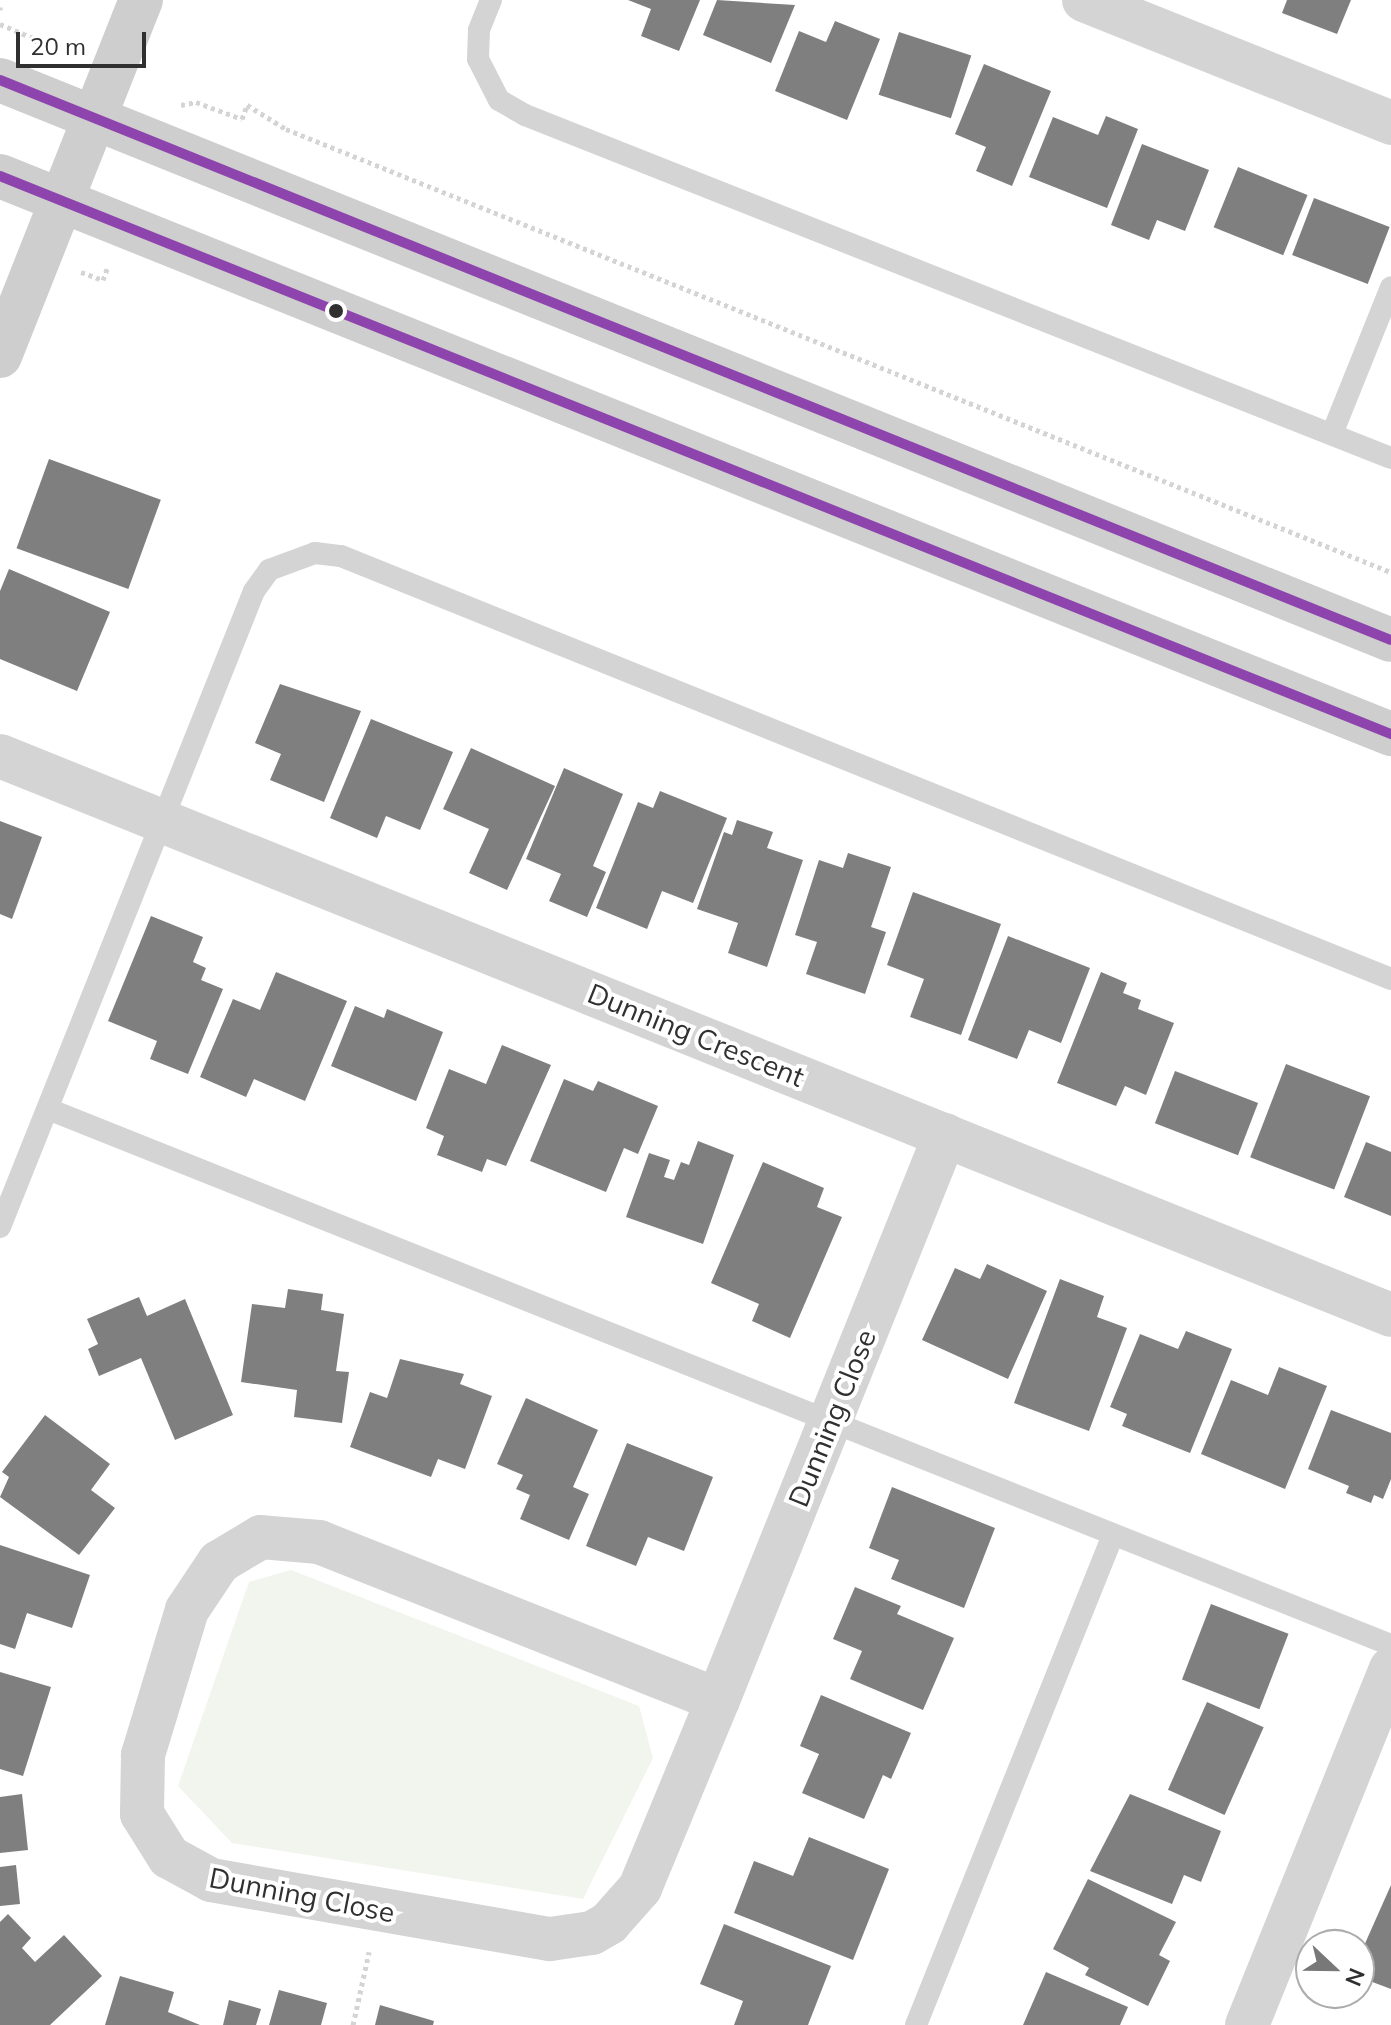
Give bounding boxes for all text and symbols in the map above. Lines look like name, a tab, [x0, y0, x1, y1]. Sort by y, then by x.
scale bar	[20, 16, 150, 66]
text: 20 m	[30, 31, 86, 61]
unlabelled marker	[328, 303, 344, 319]
street label: Dunning Crescent	[583, 976, 809, 1094]
street label: Dunning Close	[781, 1325, 883, 1511]
street label: Dunning Close	[206, 1861, 398, 1929]
north arrow	[1295, 1929, 1375, 2009]
text: N	[1339, 1964, 1371, 1990]

